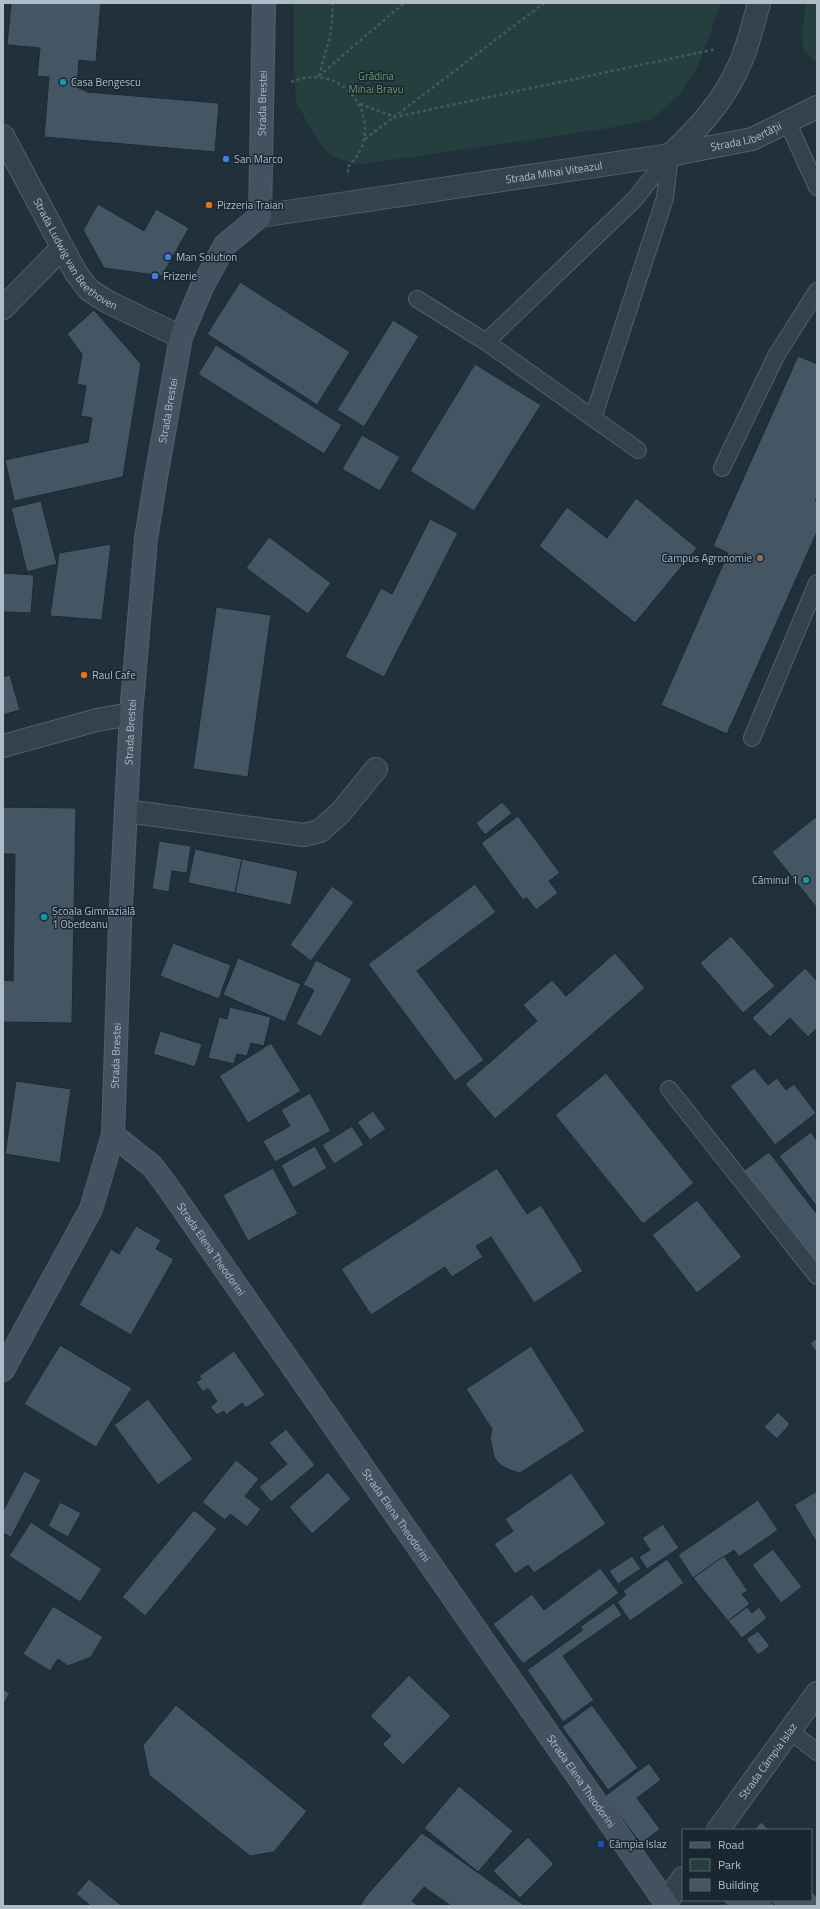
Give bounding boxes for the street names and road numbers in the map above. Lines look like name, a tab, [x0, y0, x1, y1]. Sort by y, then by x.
street label: Strada Brestei	[253, 70, 271, 136]
street label: Strada Libertății	[709, 118, 784, 155]
street label: Strada Mihai Viteazul	[504, 157, 603, 187]
street label: Strada Ludwig van Beethoven	[29, 195, 120, 313]
street label: Strada Brestei	[154, 377, 182, 444]
street label: Strada Brestei	[120, 699, 140, 765]
street label: Strada Brestei	[107, 1023, 125, 1089]
street label: Strada Elena Theodorini	[173, 1200, 249, 1299]
street label: Strada Elena Theodorini	[358, 1465, 434, 1565]
street label: Strada Câmpia Islaz	[735, 1720, 801, 1803]
street label: Strada Elena Theodorini	[543, 1731, 619, 1831]

